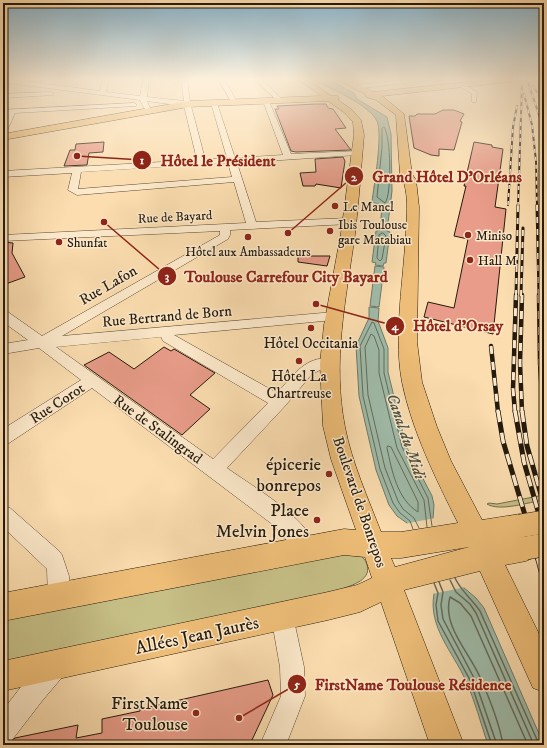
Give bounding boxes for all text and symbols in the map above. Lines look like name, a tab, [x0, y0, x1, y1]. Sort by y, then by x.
callout: Hôtel le Président	[132, 146, 283, 174]
text: Hôtel le Président	[160, 151, 276, 171]
text: 1	[140, 153, 145, 168]
callout: Grand Hôtel D'Orléans	[344, 162, 530, 190]
text: Grand Hôtel D'Orléans	[372, 167, 523, 187]
text: 2	[351, 170, 358, 185]
place label: Le Manel	[343, 199, 394, 215]
marker: Le Manel	[330, 201, 340, 211]
street label: Rue de Bayard	[137, 207, 213, 227]
place label: Ibis Toulouse gare Matabiau	[338, 217, 411, 248]
marker: Ibis Toulouse gare Matabiau	[325, 226, 335, 236]
place label: Miniso	[476, 228, 512, 244]
marker: Miniso	[463, 230, 473, 240]
marker: Hôtel aux Ambassadeurs	[243, 232, 253, 242]
place label: Shunfat	[67, 235, 107, 251]
marker: Shunfat	[54, 237, 64, 247]
place label: Hôtel aux Ambassadeurs	[185, 244, 311, 260]
place label: Hall M	[478, 253, 517, 269]
marker: Hall M	[465, 255, 475, 265]
street label: Rue Lafon	[76, 261, 141, 310]
callout: Toulouse Carrefour City Bayard	[157, 262, 396, 290]
text: Toulouse Carrefour City Bayard	[183, 267, 389, 287]
text: 3	[165, 269, 170, 284]
street label: Rue Bertrand de Born	[101, 301, 233, 332]
callout: Hôtel d'Orsay	[385, 312, 511, 340]
text: Hôtel d'Orsay	[413, 316, 503, 336]
text: 4	[391, 319, 400, 334]
marker: Hôtel Occitania	[306, 323, 316, 333]
place label: Hôtel Occitania	[263, 334, 359, 353]
marker: Hôtel La Chartreuse	[294, 356, 304, 366]
place label: Hôtel La Chartreuse	[267, 367, 331, 403]
street label: Rue Corot	[26, 379, 88, 428]
street label: Rue de Stalingrad	[109, 391, 206, 468]
water label: Canal du Midi	[382, 391, 430, 482]
street label: Boulevard de Bonrepos	[328, 434, 391, 570]
place label: épicerie bonrepos	[256, 454, 321, 497]
marker: épicerie bonrepos	[324, 469, 334, 479]
place label: Place Melvin Jones	[216, 500, 309, 543]
marker: Place Melvin Jones	[312, 515, 322, 525]
street label: Allées Jean Jaurès	[134, 612, 261, 660]
callout: FirstName Toulouse Résidence	[287, 670, 519, 698]
text: FirstName Toulouse Résidence	[315, 675, 512, 695]
text: 5	[293, 677, 300, 692]
place label: FirstName Toulouse	[111, 693, 188, 736]
marker: FirstName Toulouse	[191, 708, 201, 718]

